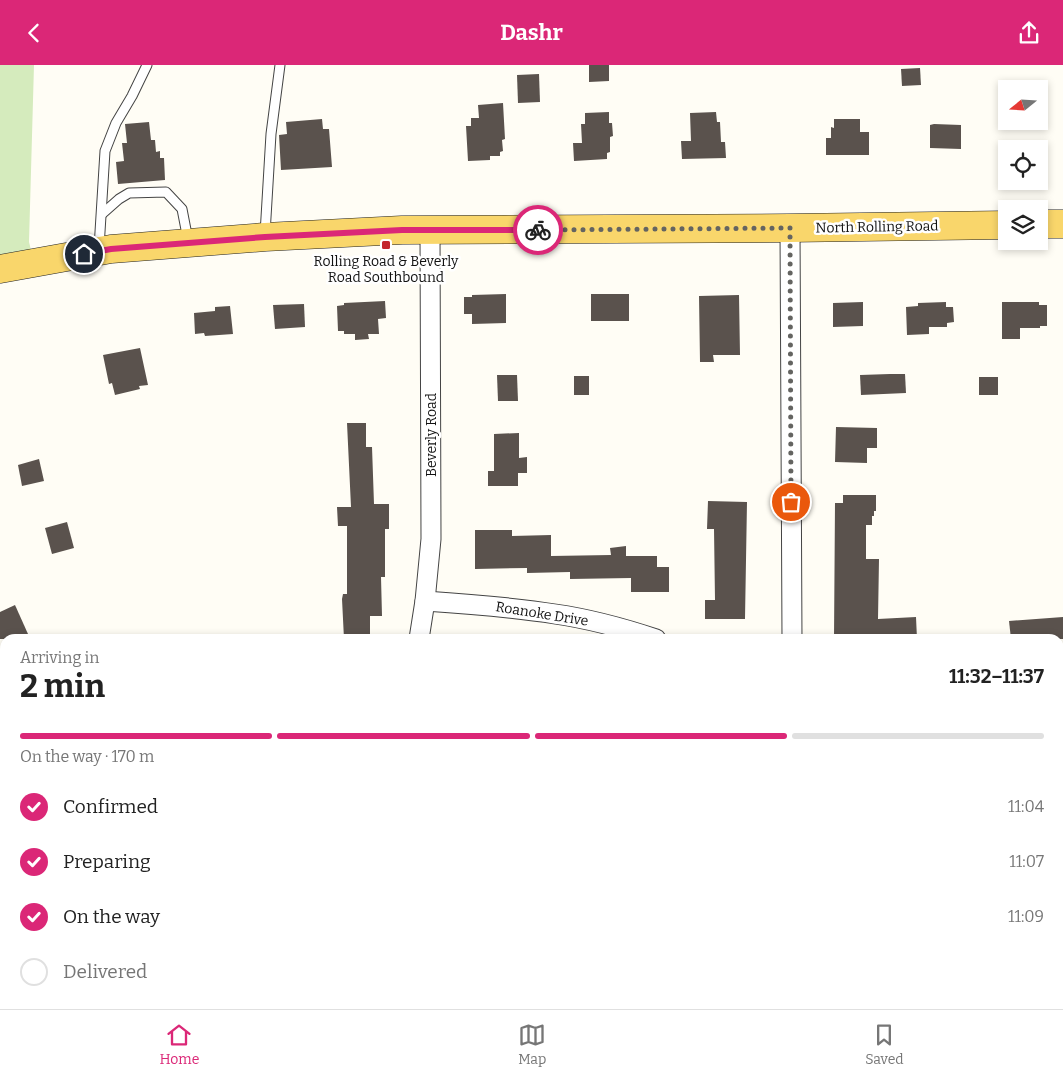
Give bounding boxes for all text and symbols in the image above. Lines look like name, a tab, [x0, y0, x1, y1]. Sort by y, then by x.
icon: back	[20, 19, 48, 47]
text: Dashr	[500, 19, 563, 46]
icon: share	[1015, 19, 1043, 47]
north arrow	[998, 80, 1048, 130]
map controls	[998, 80, 1048, 250]
button: locate	[998, 140, 1048, 190]
button: layers	[998, 200, 1048, 250]
courier	[513, 205, 563, 255]
icon: bike	[524, 216, 552, 244]
street label: North Rolling Road	[815, 217, 939, 237]
pin	[63, 233, 105, 275]
marker: Rolling Road & Beverly Road Southbound	[380, 239, 392, 251]
icon: home	[70, 240, 98, 268]
place label: Rolling Road & Beverly Road Southbound	[313, 253, 459, 286]
street label: Beverly Road	[423, 393, 440, 477]
pin	[770, 481, 812, 523]
icon: bag	[777, 488, 805, 516]
street label: Roanoke Drive	[494, 598, 590, 630]
text: Arriving in	[20, 648, 99, 667]
text: 11:32–11:37	[949, 665, 1044, 688]
text: 2 min	[20, 667, 105, 705]
text: On the way · 170 m	[20, 747, 154, 766]
icon: check	[20, 793, 48, 821]
text: Confirmed	[63, 795, 158, 818]
text: 11:04	[1008, 797, 1044, 816]
icon: check	[20, 848, 48, 876]
text: Preparing	[63, 850, 151, 873]
text: 11:07	[1009, 852, 1044, 871]
icon: check	[20, 903, 48, 931]
text: On the way	[63, 905, 160, 928]
text: 11:09	[1008, 907, 1044, 926]
text: Delivered	[63, 960, 147, 983]
tab: Home	[159, 1021, 199, 1068]
tab: Map	[518, 1021, 546, 1068]
tab: Saved	[865, 1021, 904, 1068]

